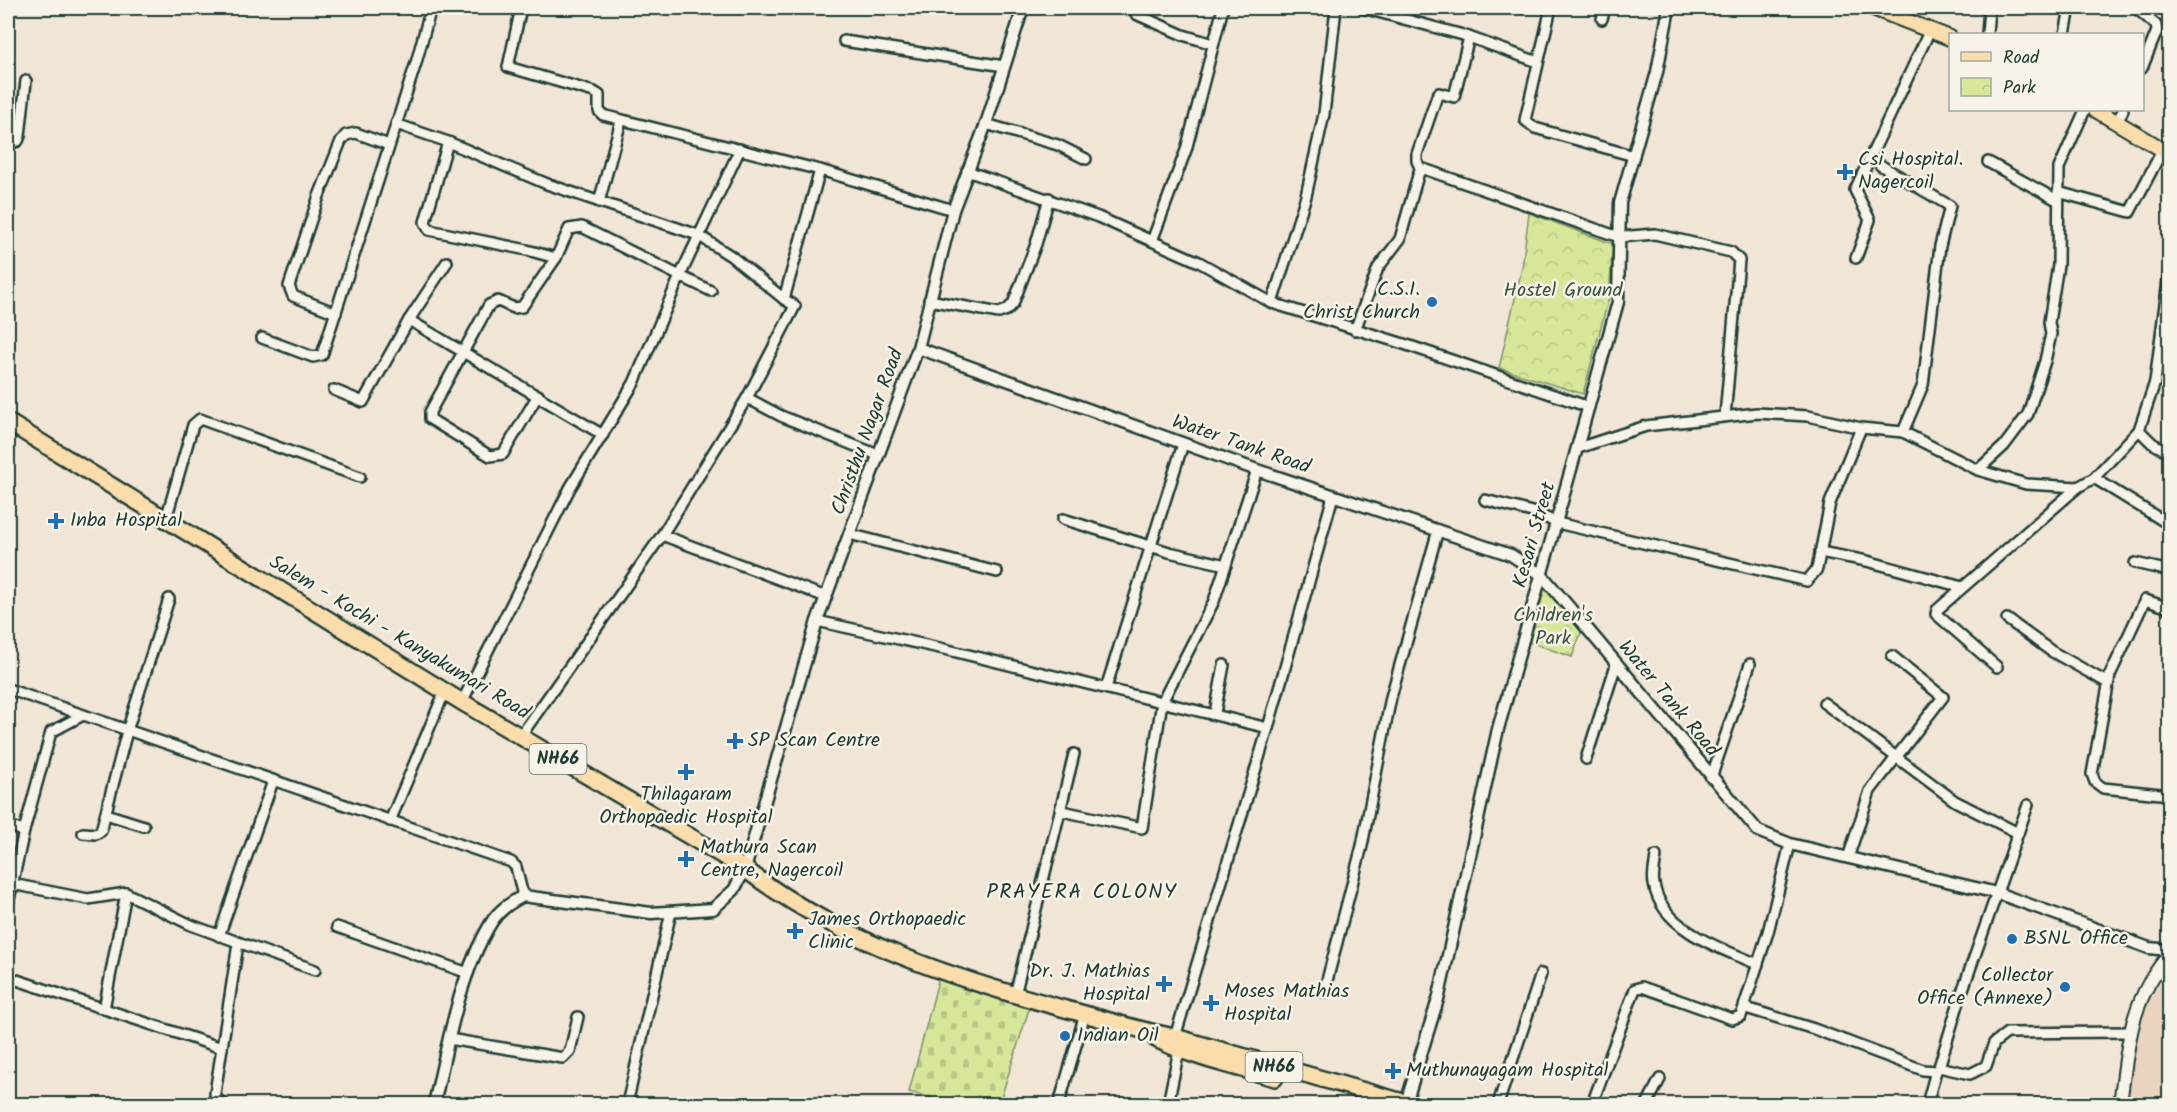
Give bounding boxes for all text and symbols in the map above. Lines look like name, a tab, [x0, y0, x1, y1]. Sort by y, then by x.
legend	[1949, 33, 2144, 111]
text: Road	[2003, 44, 2040, 73]
text: Park	[2003, 74, 2036, 103]
place label: Csi Hospital. Nagercoil	[1858, 144, 1963, 199]
marker: Csi Hospital. Nagercoil	[1836, 163, 1854, 181]
place label: C.S.I. Christ Church	[1303, 274, 1420, 329]
park label: Hostel Ground	[1504, 275, 1623, 307]
marker: C.S.I. Christ Church	[1425, 295, 1439, 309]
street label: Christhu Nagar Road	[823, 343, 913, 520]
street label: Water Tank Road	[1167, 406, 1316, 484]
street label: Kesari Street	[1505, 478, 1565, 592]
place label: Inba Hospital	[70, 505, 182, 537]
marker: Inba Hospital	[47, 512, 65, 530]
street label: Salem - Kochi - Kanyakumari Road	[262, 547, 537, 729]
park label: Children's Park	[1513, 600, 1593, 655]
street label: Water Tank Road	[1609, 633, 1727, 765]
place label: SP Scan Centre	[748, 725, 880, 757]
marker: SP Scan Centre	[726, 732, 744, 750]
road number: NH66	[530, 744, 586, 774]
marker: Thilagaram Orthopaedic Hospital	[677, 763, 695, 781]
place label: Thilagaram Orthopaedic Hospital	[599, 779, 773, 834]
place label: Mathura Scan Centre, Nagercoil	[700, 832, 843, 887]
marker: Mathura Scan Centre, Nagercoil	[677, 850, 695, 868]
district label: PRAYERA COLONY	[986, 876, 1178, 909]
place label: James Orthopaedic Clinic	[808, 904, 966, 959]
marker: James Orthopaedic Clinic	[786, 922, 804, 940]
place label: BSNL Office	[2024, 923, 2128, 955]
marker: BSNL Office	[2005, 932, 2019, 946]
place label: Dr. J. Mathias Hospital	[1029, 956, 1150, 1011]
place label: Collector Office (Annexe)	[1917, 960, 2054, 1015]
marker: Dr. J. Mathias Hospital	[1155, 975, 1173, 993]
place label: Moses Mathias Hospital	[1224, 976, 1350, 1031]
marker: Collector Office (Annexe)	[2058, 980, 2072, 994]
marker: Moses Mathias Hospital	[1202, 994, 1220, 1012]
place label: Indian Oil	[1077, 1020, 1159, 1052]
marker: Indian Oil	[1058, 1029, 1072, 1043]
road number: NH66	[1246, 1052, 1302, 1082]
place label: Muthunayagam Hospital	[1406, 1055, 1609, 1087]
marker: Muthunayagam Hospital	[1384, 1062, 1402, 1080]

